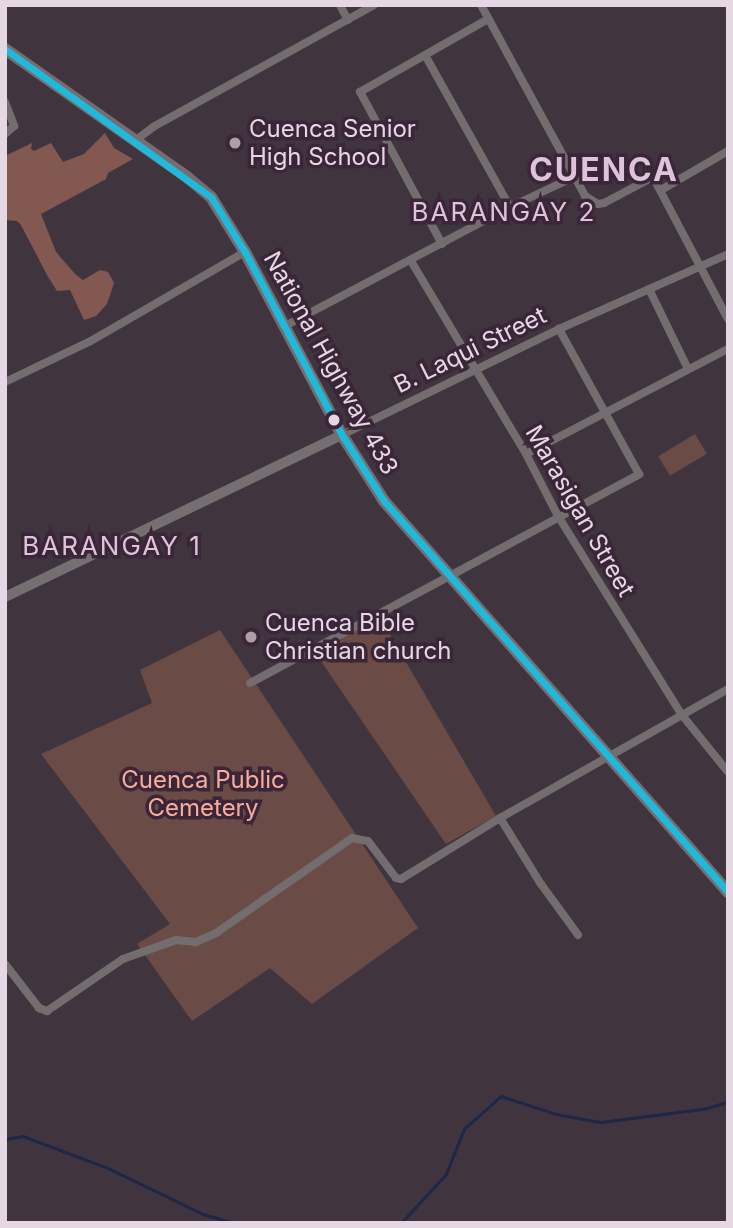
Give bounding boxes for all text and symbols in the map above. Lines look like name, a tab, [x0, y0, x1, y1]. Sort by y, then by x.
place label: Cuenca Senior High School	[249, 115, 416, 171]
marker: Cuenca Senior High School	[227, 135, 243, 151]
district label: CUENCA	[530, 151, 678, 189]
district label: BARANGAY 2	[413, 196, 595, 228]
street label: National Highway 433	[258, 246, 404, 480]
street label: B. Laqui Street	[389, 301, 551, 399]
unlabelled marker	[327, 413, 341, 427]
street label: Marasigan Street	[519, 420, 641, 602]
district label: BARANGAY 1	[23, 530, 201, 562]
place label: Cuenca Bible Christian church	[265, 609, 451, 665]
marker: Cuenca Bible Christian church	[243, 629, 259, 645]
park label: Cuenca Public Cemetery	[121, 766, 285, 822]

